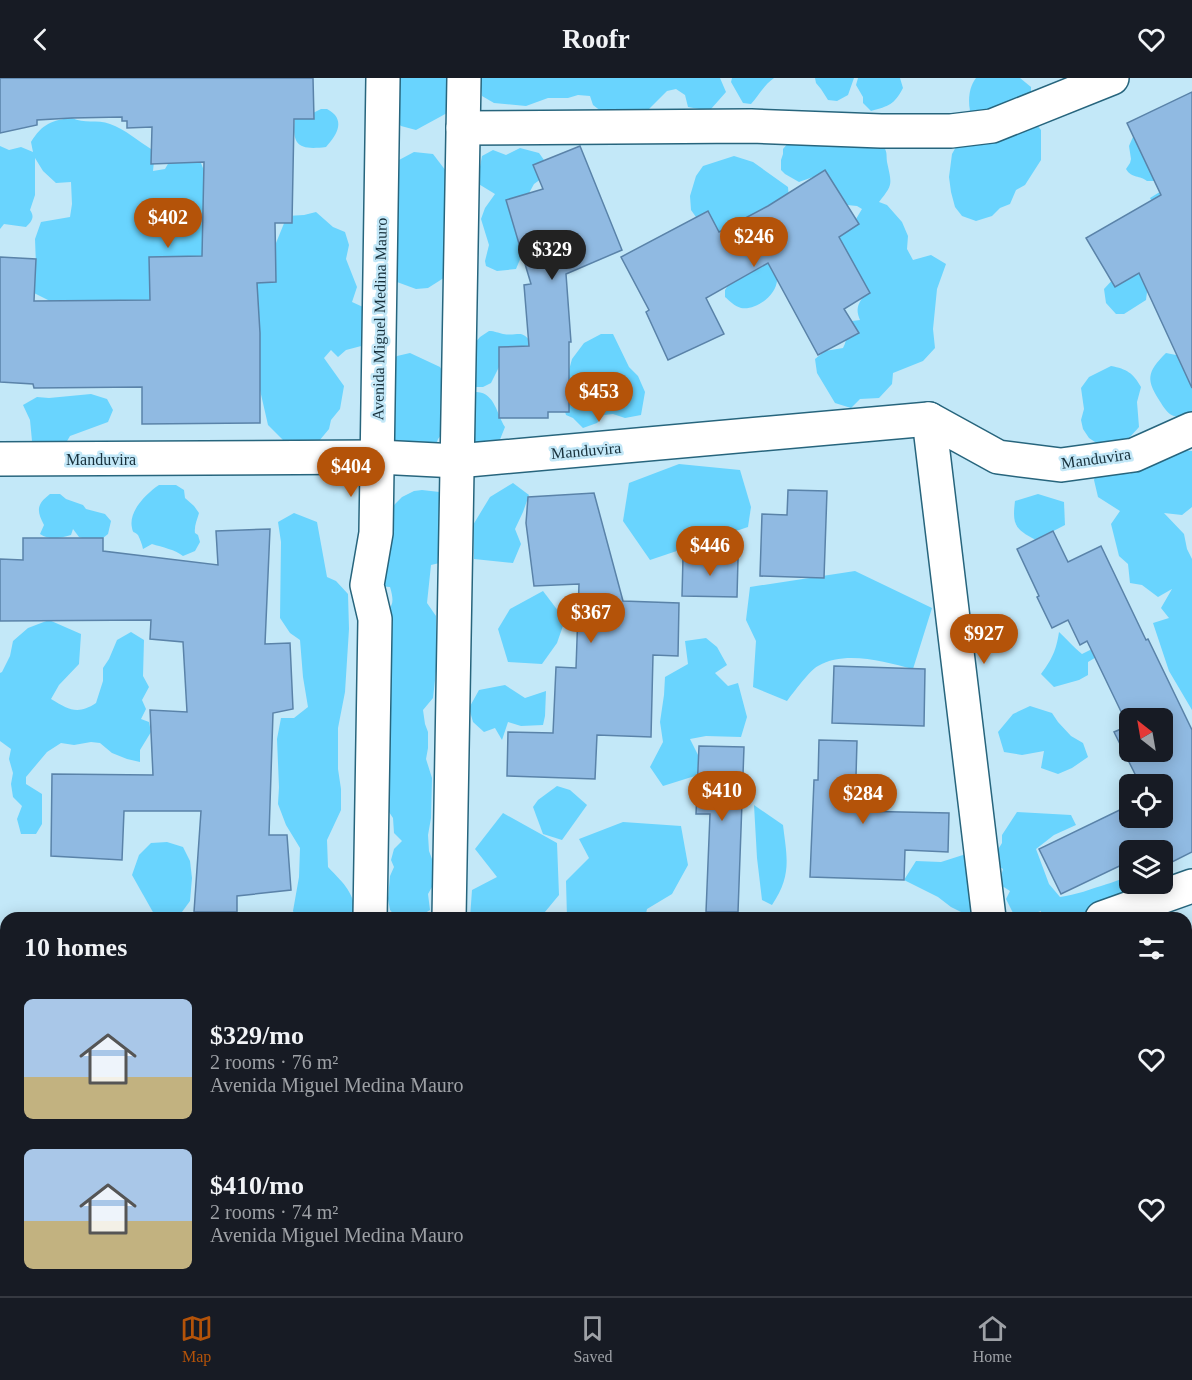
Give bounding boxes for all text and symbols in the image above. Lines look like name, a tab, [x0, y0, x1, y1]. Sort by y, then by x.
icon: back	[24, 23, 57, 56]
icon: heart	[1135, 23, 1168, 56]
text: Roofr	[562, 24, 630, 54]
pin: $402	[132, 198, 204, 249]
text: $402	[148, 206, 188, 228]
street label: Avenida Miguel Medina Mauro	[369, 217, 391, 421]
pin: $246	[718, 217, 790, 268]
text: $246	[734, 225, 774, 247]
pin: $329	[516, 230, 588, 281]
text: $329	[532, 238, 572, 260]
pin: $453	[563, 372, 635, 423]
text: $453	[579, 380, 619, 402]
street label: Manduvira	[550, 439, 622, 462]
street label: Manduvira	[1060, 445, 1132, 472]
pin: $404	[315, 447, 387, 498]
street label: Manduvira	[66, 451, 136, 468]
text: $404	[331, 455, 371, 477]
pin: $446	[674, 526, 746, 577]
text: $446	[690, 534, 730, 556]
pin: $367	[555, 593, 627, 644]
text: $367	[571, 601, 611, 623]
pin: $927	[948, 614, 1020, 665]
text: $927	[964, 622, 1004, 644]
north arrow	[1119, 708, 1173, 762]
map controls	[1119, 708, 1173, 894]
pin: $410	[686, 771, 758, 822]
pin: $284	[827, 774, 899, 825]
button: locate	[1119, 774, 1173, 828]
text: $410	[702, 779, 742, 801]
text: $284	[843, 782, 883, 804]
button: layers	[1119, 840, 1173, 894]
icon: filters	[1135, 932, 1168, 965]
text: 10 homes	[24, 933, 127, 962]
text: $329/mo	[210, 1021, 304, 1050]
icon: home	[72, 1023, 144, 1095]
icon: heart	[1135, 1043, 1168, 1076]
text: 2 rooms · 76 m²	[210, 1051, 338, 1073]
text: Avenida Miguel Medina Mauro	[210, 1074, 463, 1096]
text: $410/mo	[210, 1171, 304, 1200]
icon: home	[72, 1173, 144, 1245]
icon: heart	[1135, 1193, 1168, 1226]
text: 2 rooms · 74 m²	[210, 1201, 338, 1223]
text: Avenida Miguel Medina Mauro	[210, 1224, 463, 1246]
tab: Map	[180, 1312, 213, 1366]
tab: Saved	[573, 1312, 612, 1366]
tab: Home	[973, 1312, 1012, 1366]

